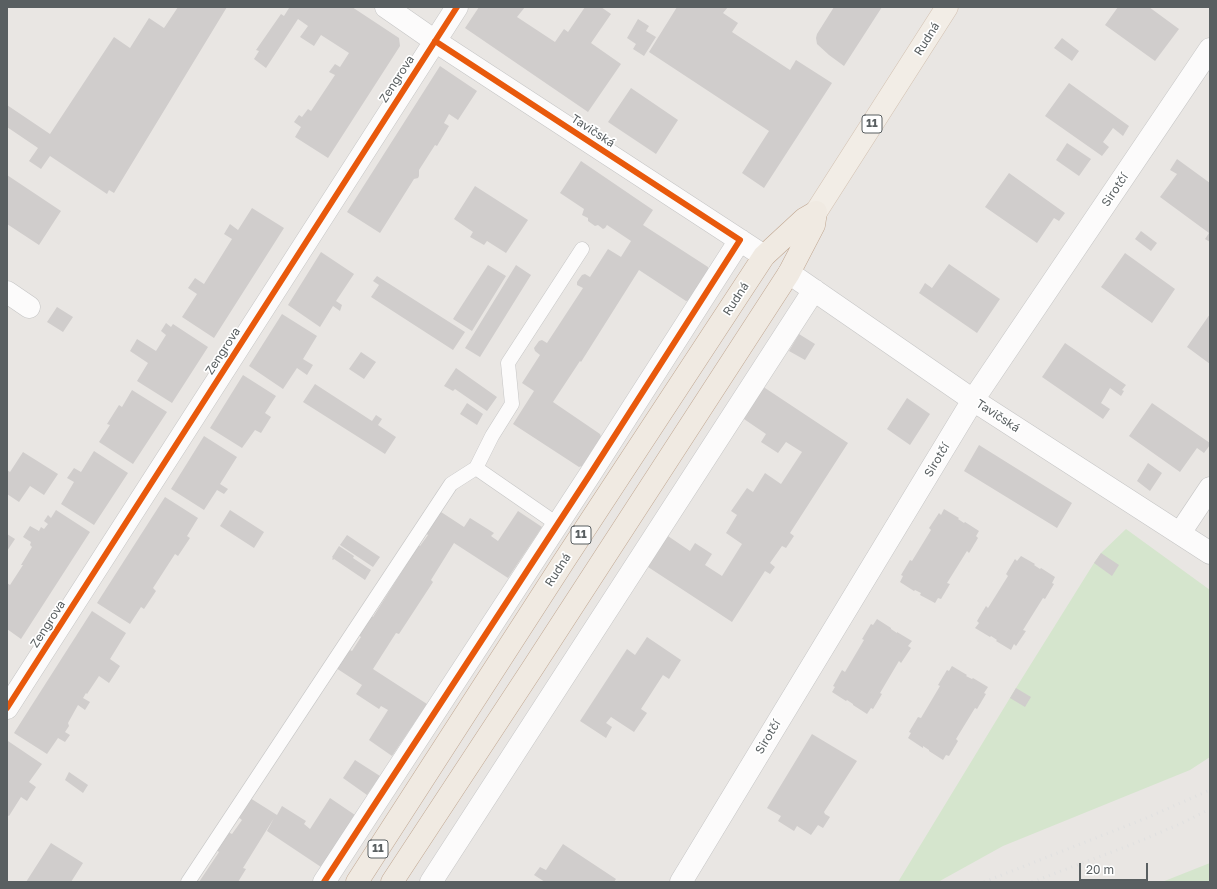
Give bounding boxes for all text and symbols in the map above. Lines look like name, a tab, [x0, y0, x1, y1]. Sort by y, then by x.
street label: Rudná	[911, 20, 943, 58]
street label: Zengrova	[376, 53, 418, 105]
street label: Tavičská	[568, 112, 618, 150]
road number: 11	[862, 115, 882, 133]
street label: Sirotčí	[1099, 171, 1131, 209]
street label: Rudná	[720, 280, 752, 318]
street label: Zengrova	[202, 325, 244, 377]
street label: Tavičská	[973, 397, 1023, 435]
street label: Sirotčí	[921, 440, 953, 480]
road number: 11	[571, 526, 591, 544]
street label: Rudná	[542, 551, 574, 589]
street label: Zengrova	[27, 598, 69, 650]
street label: Sirotčí	[752, 717, 784, 757]
road number: 11	[368, 840, 388, 858]
scale bar	[1081, 855, 1150, 881]
text: 20 m	[1086, 862, 1114, 877]

